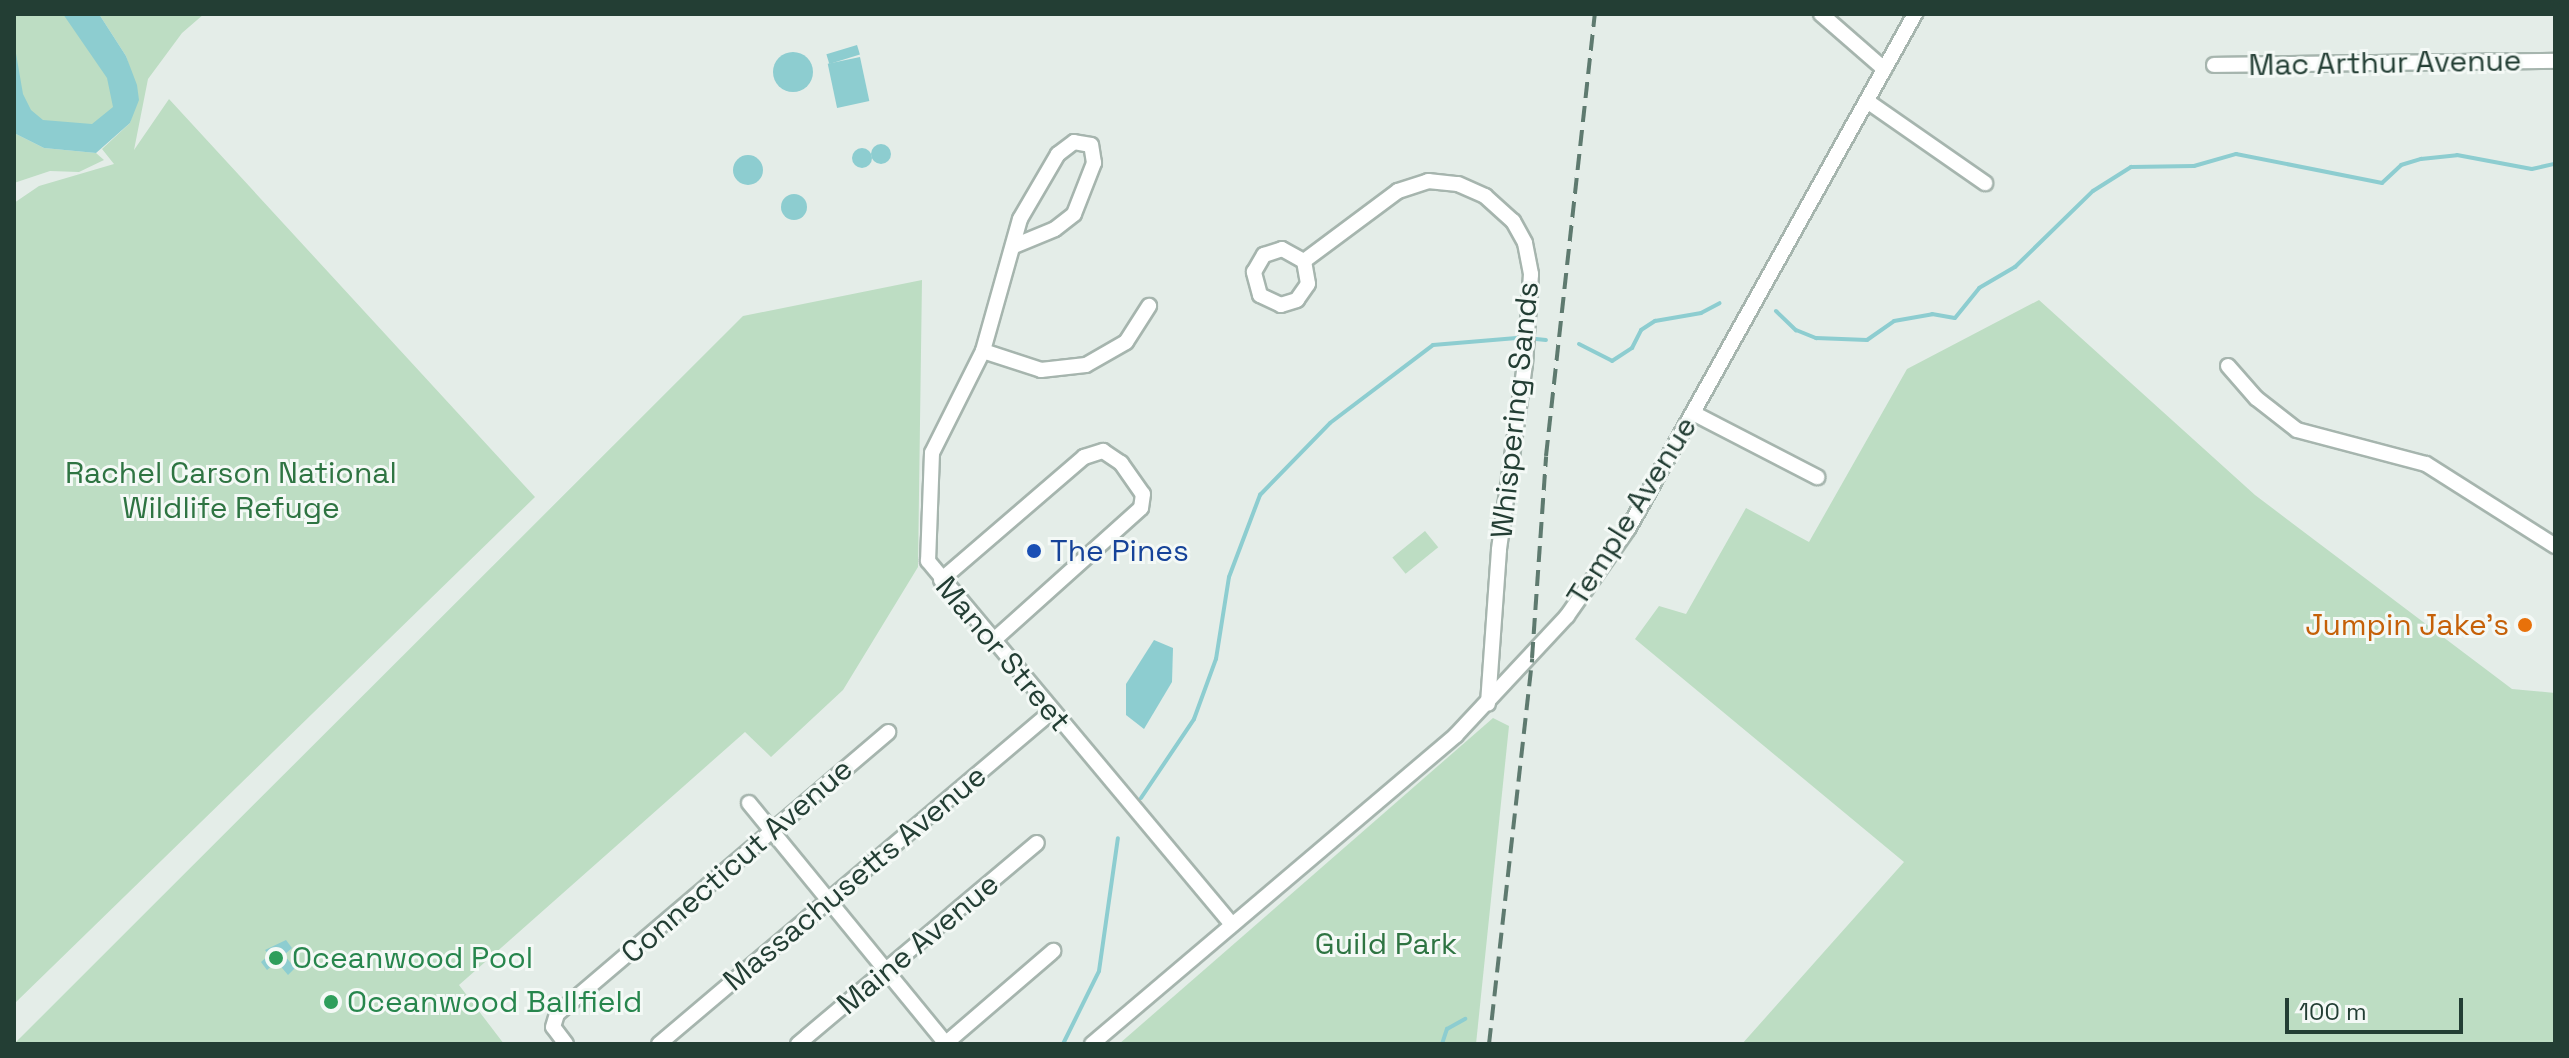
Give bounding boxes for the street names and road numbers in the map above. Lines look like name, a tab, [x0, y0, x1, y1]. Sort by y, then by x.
street label: Mac Arthur Avenue	[2248, 43, 2522, 83]
street label: Whispering Sands	[1484, 280, 1546, 540]
street label: Temple Avenue	[1559, 410, 1705, 612]
street label: Manor Street	[928, 569, 1078, 739]
street label: Connecticut Avenue	[614, 751, 860, 971]
street label: Massachusetts Avenue	[716, 757, 994, 999]
street label: Maine Avenue	[830, 866, 1006, 1022]

